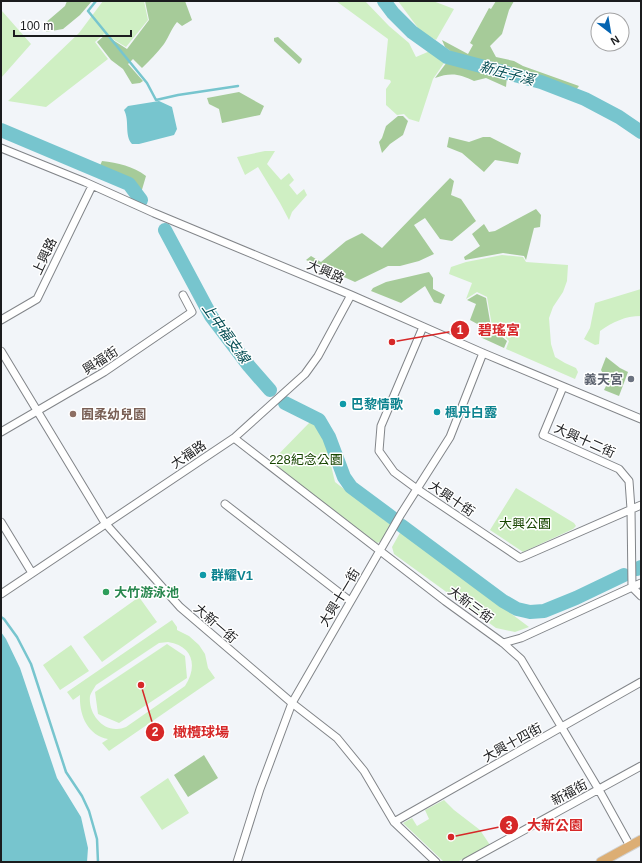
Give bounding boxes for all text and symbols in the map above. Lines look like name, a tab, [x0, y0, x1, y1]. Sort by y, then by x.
scale bar	[14, 12, 131, 38]
north arrow	[590, 12, 630, 52]
text: 100 m	[20, 19, 53, 33]
text: N	[609, 33, 622, 48]
water label: 新庄子溪	[478, 58, 538, 88]
street label: 上興路	[29, 235, 59, 277]
street label: 大興路	[305, 257, 347, 286]
water label: 上中福支線	[199, 300, 254, 368]
callout: 碧瑤宮	[450, 317, 528, 343]
text: 碧瑤宮	[478, 322, 520, 338]
text: 1	[457, 323, 464, 337]
street label: 興福街	[80, 344, 121, 377]
place label: 義天宮	[584, 372, 623, 387]
marker: 義天宮	[626, 374, 636, 384]
place label: 巴黎情歌	[351, 397, 403, 412]
marker: 巴黎情歌	[338, 399, 348, 409]
place label: 楓丹白露	[445, 405, 498, 420]
place label: 囿柔幼兒園	[81, 407, 146, 422]
marker: 楓丹白露	[432, 407, 442, 417]
marker: 囿柔幼兒園	[68, 409, 78, 419]
street label: 大興十二街	[552, 420, 618, 461]
street label: 大福路	[168, 437, 209, 472]
park label: 228紀念公園	[269, 452, 343, 467]
street label: 大興十街	[426, 478, 477, 519]
park label: 大興公園	[499, 516, 551, 531]
street label: 大興十一街	[316, 566, 363, 629]
place label: 群耀V1	[211, 568, 253, 583]
marker: 群耀V1	[198, 570, 208, 580]
street label: 大新三街	[445, 583, 496, 626]
place label: 大竹游泳池	[114, 585, 179, 600]
marker: 大竹游泳池	[101, 587, 111, 597]
street label: 大新一街	[191, 601, 240, 646]
callout: 橄欖球場	[145, 719, 237, 745]
street label: 大興十四街	[480, 720, 544, 765]
text: 橄欖球場	[173, 724, 229, 740]
text: 2	[152, 725, 159, 739]
street label: 新福街	[548, 777, 590, 808]
callout: 大新公園	[499, 812, 591, 838]
text: 大新公園	[527, 817, 583, 833]
text: 3	[506, 819, 513, 833]

